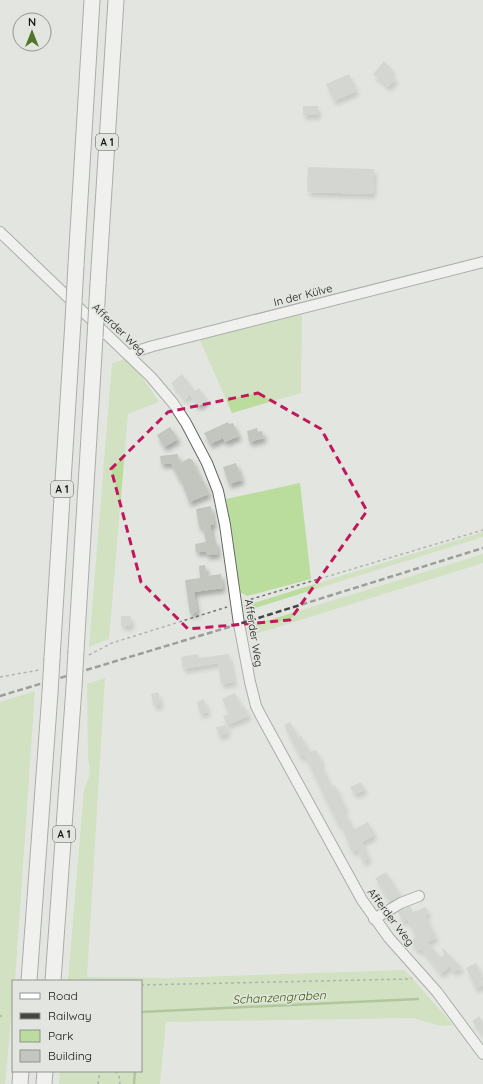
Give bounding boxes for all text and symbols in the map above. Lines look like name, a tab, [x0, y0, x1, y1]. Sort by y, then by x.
north arrow	[12, 12, 52, 52]
text: N	[28, 15, 36, 29]
road number: A 1	[96, 134, 118, 150]
street label: In der Külve	[272, 281, 334, 309]
street label: Afferder Weg	[89, 300, 149, 358]
road number: A 1	[51, 481, 73, 497]
street label: Afferder Weg	[242, 598, 266, 668]
road number: A 1	[53, 826, 75, 842]
street label: Afferder Weg	[365, 885, 417, 949]
legend	[12, 980, 142, 1072]
water label: Schanzengraben	[232, 987, 327, 1007]
text: Road	[48, 988, 78, 1003]
text: Railway	[48, 1008, 92, 1023]
text: Park	[48, 1028, 73, 1043]
text: Building	[48, 1048, 92, 1063]

